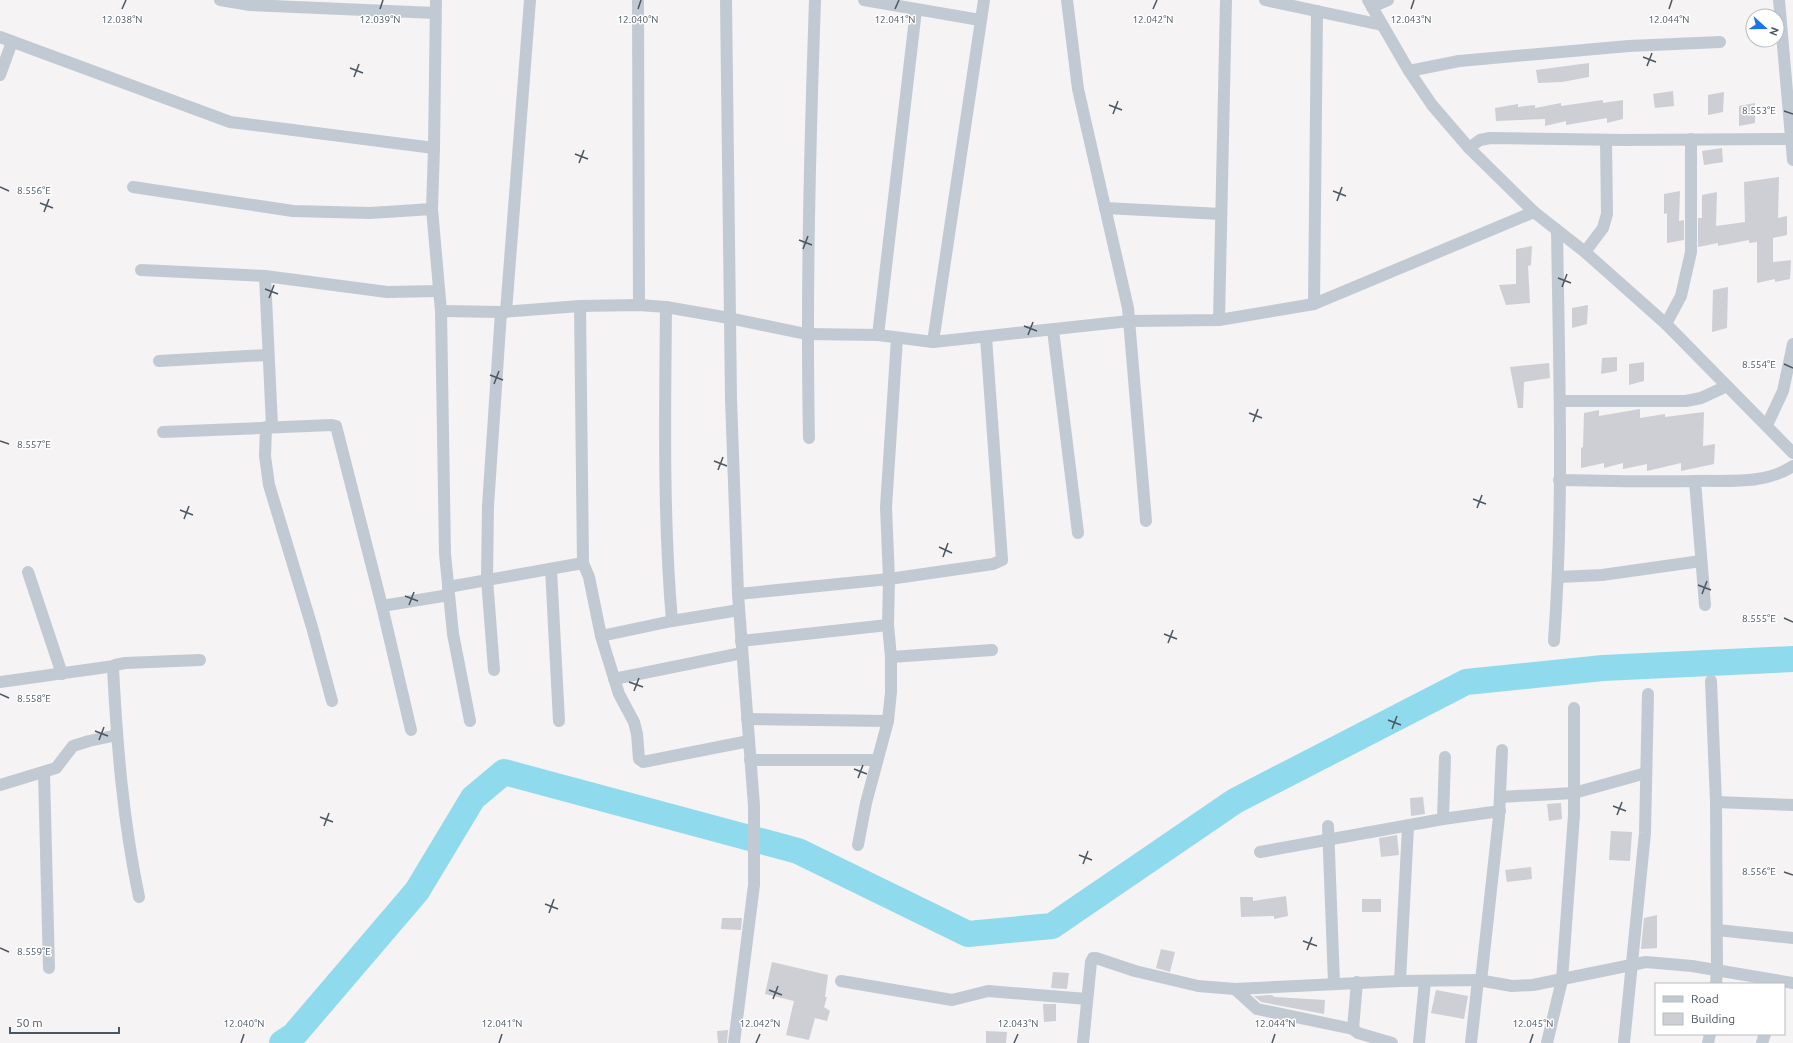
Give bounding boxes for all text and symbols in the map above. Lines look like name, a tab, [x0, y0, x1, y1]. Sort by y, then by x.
north arrow	[1745, 8, 1785, 48]
text: 12.038°N	[101, 14, 143, 25]
text: 12.039°N	[359, 14, 401, 25]
text: 12.040°N	[617, 14, 659, 25]
text: 12.041°N	[874, 14, 916, 25]
text: 12.042°N	[1132, 14, 1174, 25]
text: 12.043°N	[1390, 14, 1432, 25]
text: 12.044°N	[1648, 14, 1690, 25]
text: N	[1767, 26, 1781, 38]
text: 8.553°E	[1742, 105, 1776, 116]
text: 8.556°E	[17, 185, 51, 196]
text: 8.554°E	[1742, 359, 1776, 370]
text: 8.557°E	[17, 439, 51, 450]
text: 8.555°E	[1742, 613, 1776, 624]
text: 8.558°E	[17, 693, 51, 704]
text: 8.556°E	[1742, 866, 1776, 877]
text: 8.559°E	[17, 946, 51, 957]
legend	[1655, 983, 1785, 1035]
text: Road	[1691, 992, 1719, 1005]
scale bar	[10, 1009, 119, 1035]
text: Building	[1691, 1012, 1735, 1025]
text: 50 m	[16, 1016, 43, 1029]
text: 12.040°N	[223, 1018, 265, 1029]
text: 12.041°N	[481, 1018, 523, 1029]
text: 12.042°N	[739, 1018, 781, 1029]
text: 12.043°N	[997, 1018, 1039, 1029]
text: 12.044°N	[1254, 1018, 1296, 1029]
text: 12.045°N	[1512, 1018, 1554, 1029]

